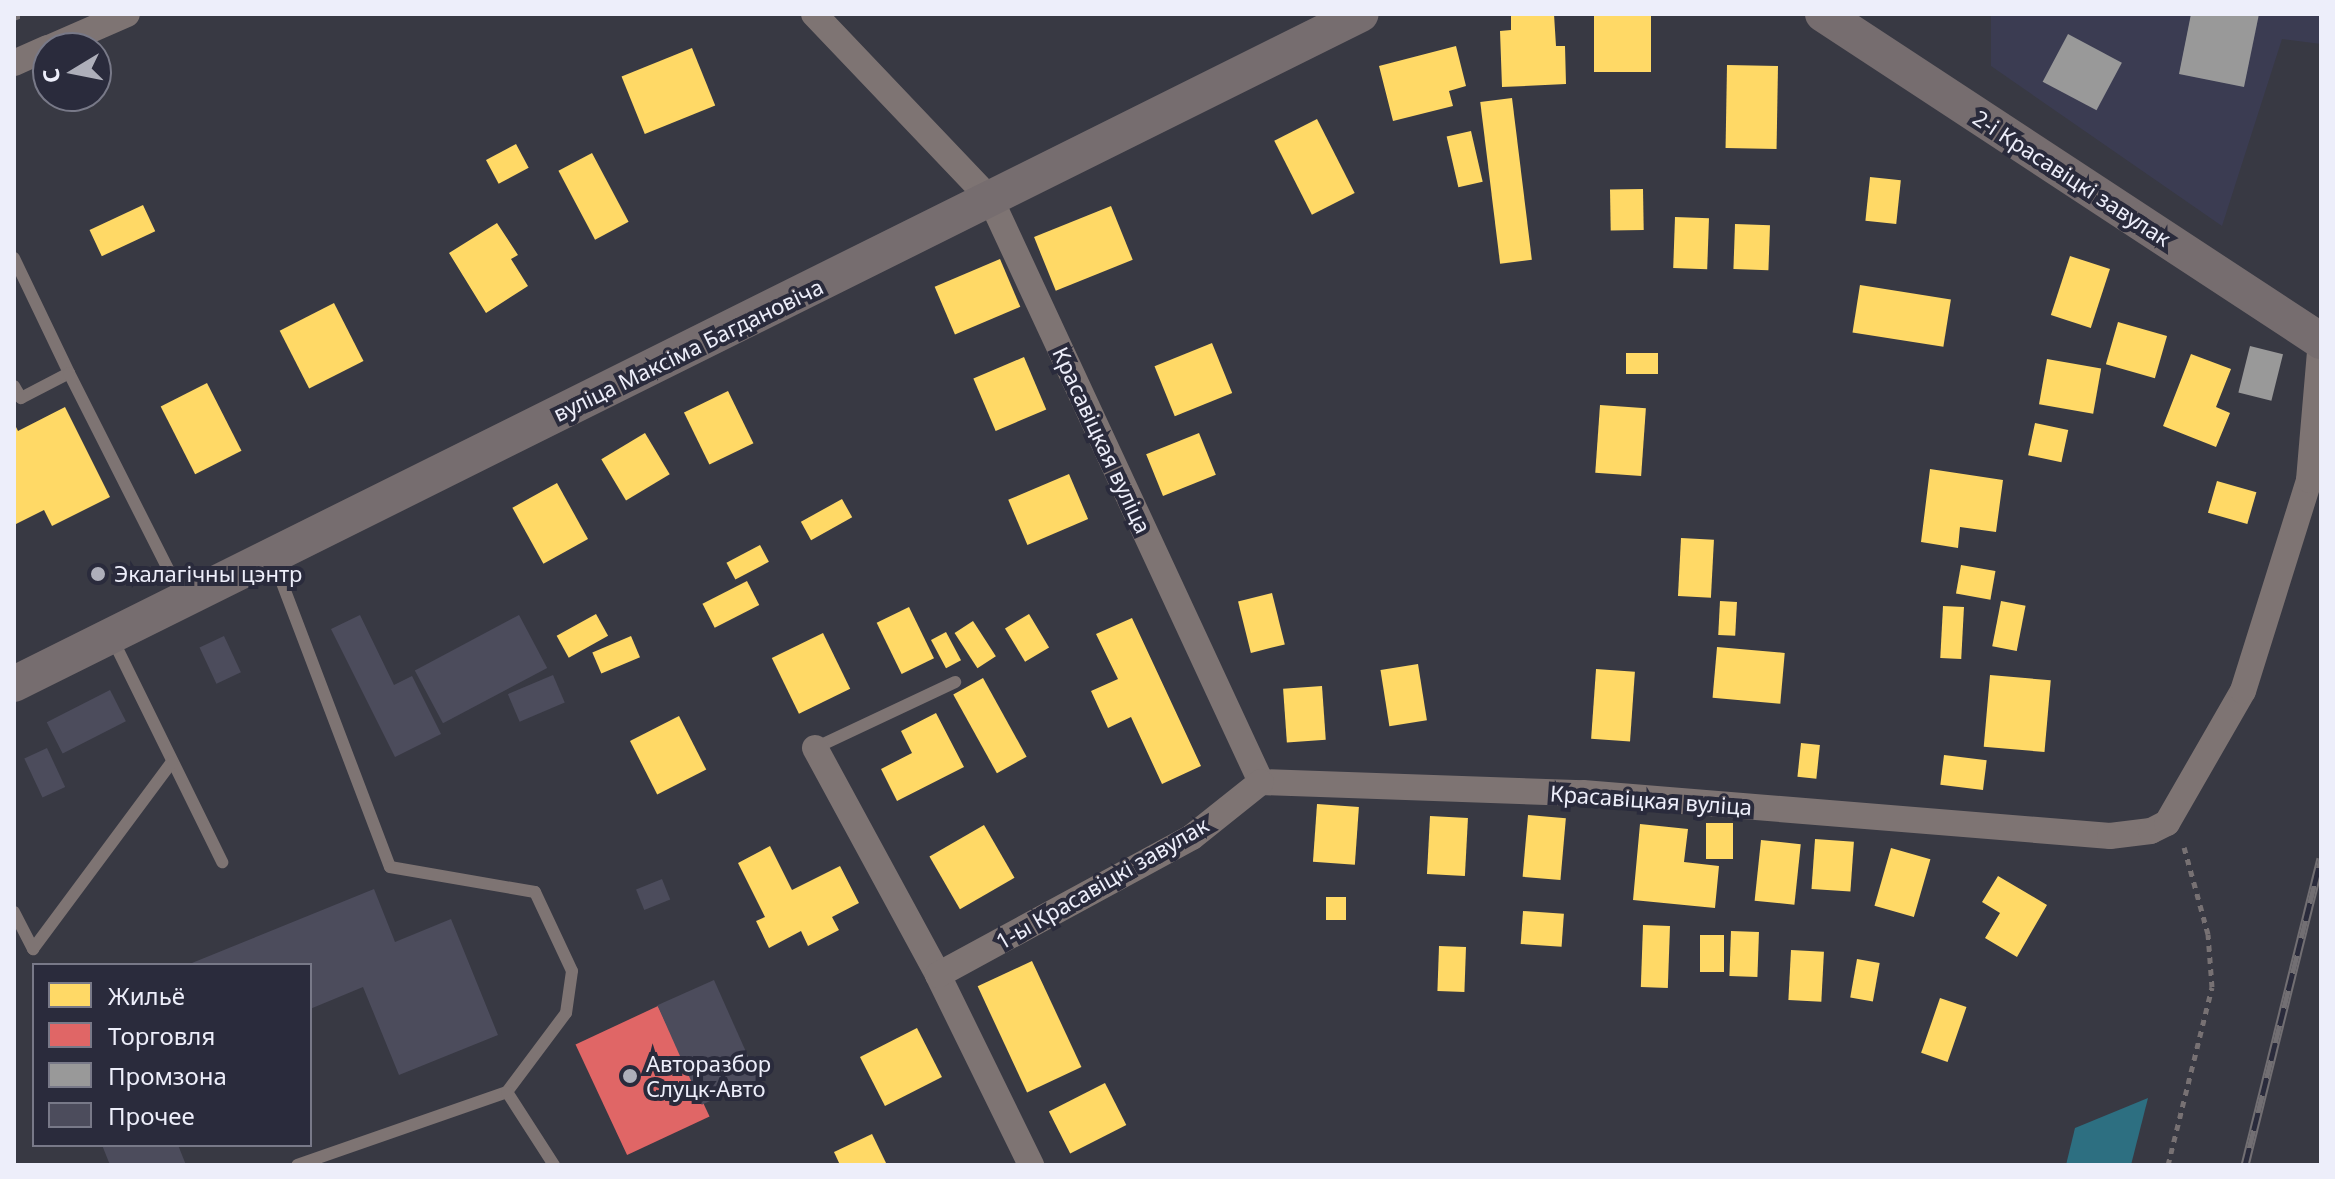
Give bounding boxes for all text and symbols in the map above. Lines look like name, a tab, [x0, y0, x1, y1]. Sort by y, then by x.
north arrow	[32, 32, 112, 112]
text: С	[34, 66, 66, 85]
street label: 2-і Красавіцкі завулак	[1968, 104, 2176, 252]
street label: вуліца Максіма Багдановіча	[549, 273, 827, 427]
street label: Красавіцкая вуліца	[1047, 343, 1157, 537]
place label: Экалагічны цэнтр	[114, 561, 302, 587]
marker: Экалагічны цэнтр	[89, 565, 107, 583]
street label: Красавіцкая вуліца	[1549, 780, 1753, 820]
street label: 1-ы Красавіцкі завулак	[991, 811, 1213, 955]
legend	[32, 963, 312, 1147]
text: Жильё	[108, 979, 185, 1012]
text: Торговля	[108, 1019, 215, 1052]
place label: Авторазбор Слуцк-Авто	[646, 1050, 771, 1102]
text: Промзона	[108, 1059, 227, 1092]
marker: Авторазбор Слуцк-Авто	[621, 1067, 639, 1085]
text: Прочее	[108, 1099, 195, 1132]

